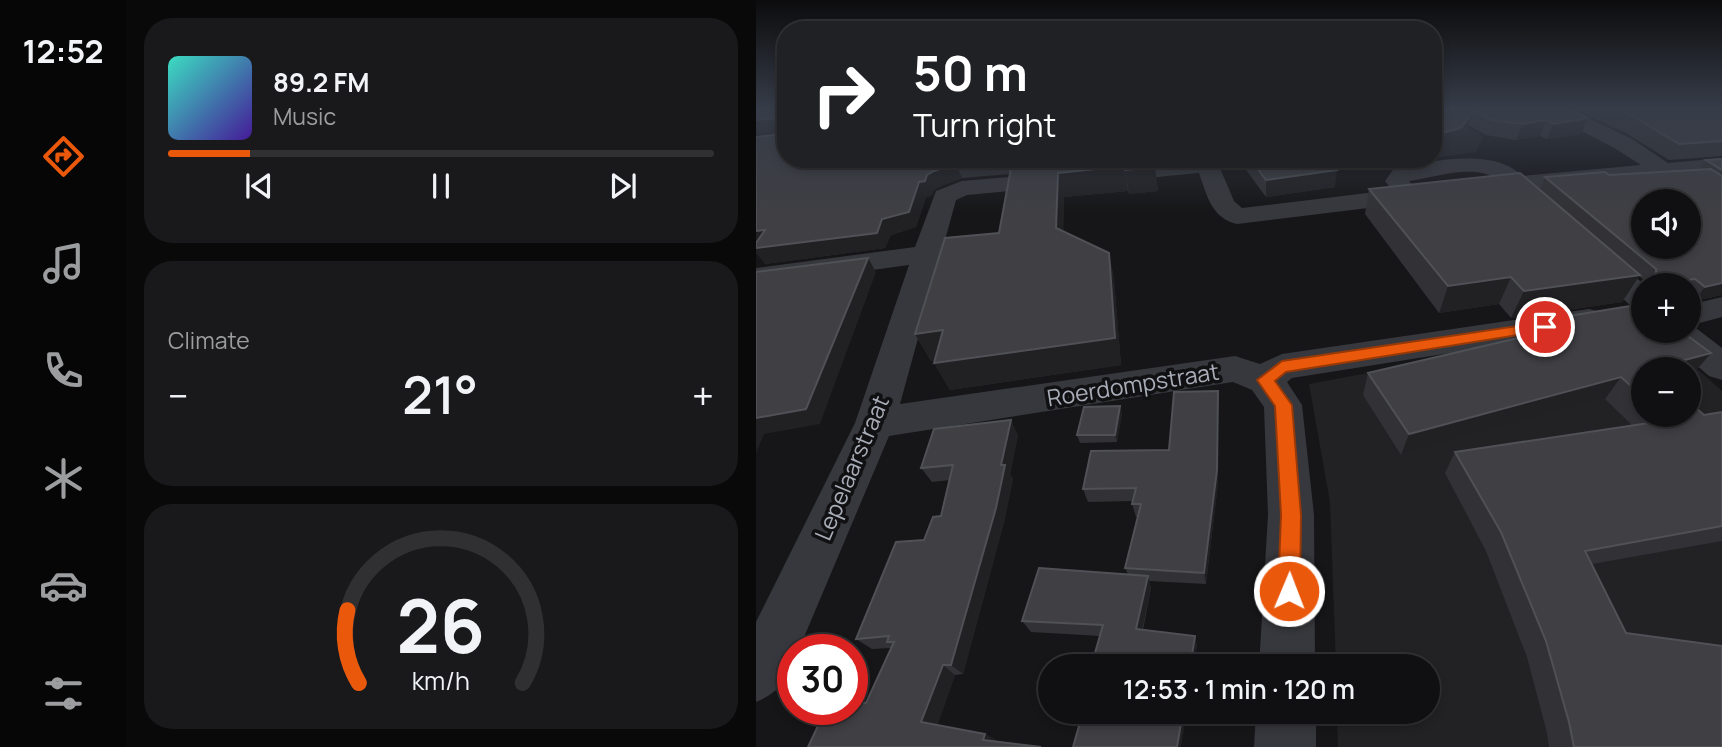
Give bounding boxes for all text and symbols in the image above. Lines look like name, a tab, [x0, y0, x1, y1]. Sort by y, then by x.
text: 12:52	[22, 29, 104, 73]
text: 50 m	[913, 39, 1028, 106]
icon: right	[798, 49, 889, 140]
text: 89.2 FM	[273, 64, 369, 100]
text: Music	[273, 100, 336, 132]
text: Turn right	[913, 103, 1056, 147]
icon: directions	[39, 132, 88, 181]
icon: previous	[240, 167, 278, 205]
icon: pause	[422, 167, 460, 205]
icon: next	[604, 167, 642, 205]
map controls	[1631, 189, 1701, 427]
button: sound	[1631, 189, 1701, 259]
icon: music	[39, 239, 88, 288]
button: +	[1631, 273, 1701, 343]
pin	[1515, 297, 1575, 357]
icon: arrive	[1526, 308, 1564, 346]
text: Climate	[168, 324, 250, 356]
icon: phone	[39, 346, 88, 395]
street label: Roerdompstraat	[1045, 355, 1221, 413]
button: −	[1631, 357, 1701, 427]
text: 21°	[402, 359, 478, 430]
text: −	[168, 369, 189, 421]
text: +	[692, 369, 714, 421]
street label: Lepelaarstraat	[806, 390, 896, 545]
icon: climate	[39, 454, 88, 503]
position arrow	[1252, 554, 1326, 628]
icon: car	[39, 561, 88, 610]
text: 26	[397, 575, 485, 675]
speed limit sign: 30	[777, 634, 868, 725]
text: km/h	[412, 662, 470, 697]
icon: filters	[39, 669, 88, 718]
text: 12:53 · 1 min · 120 m	[1123, 671, 1355, 707]

